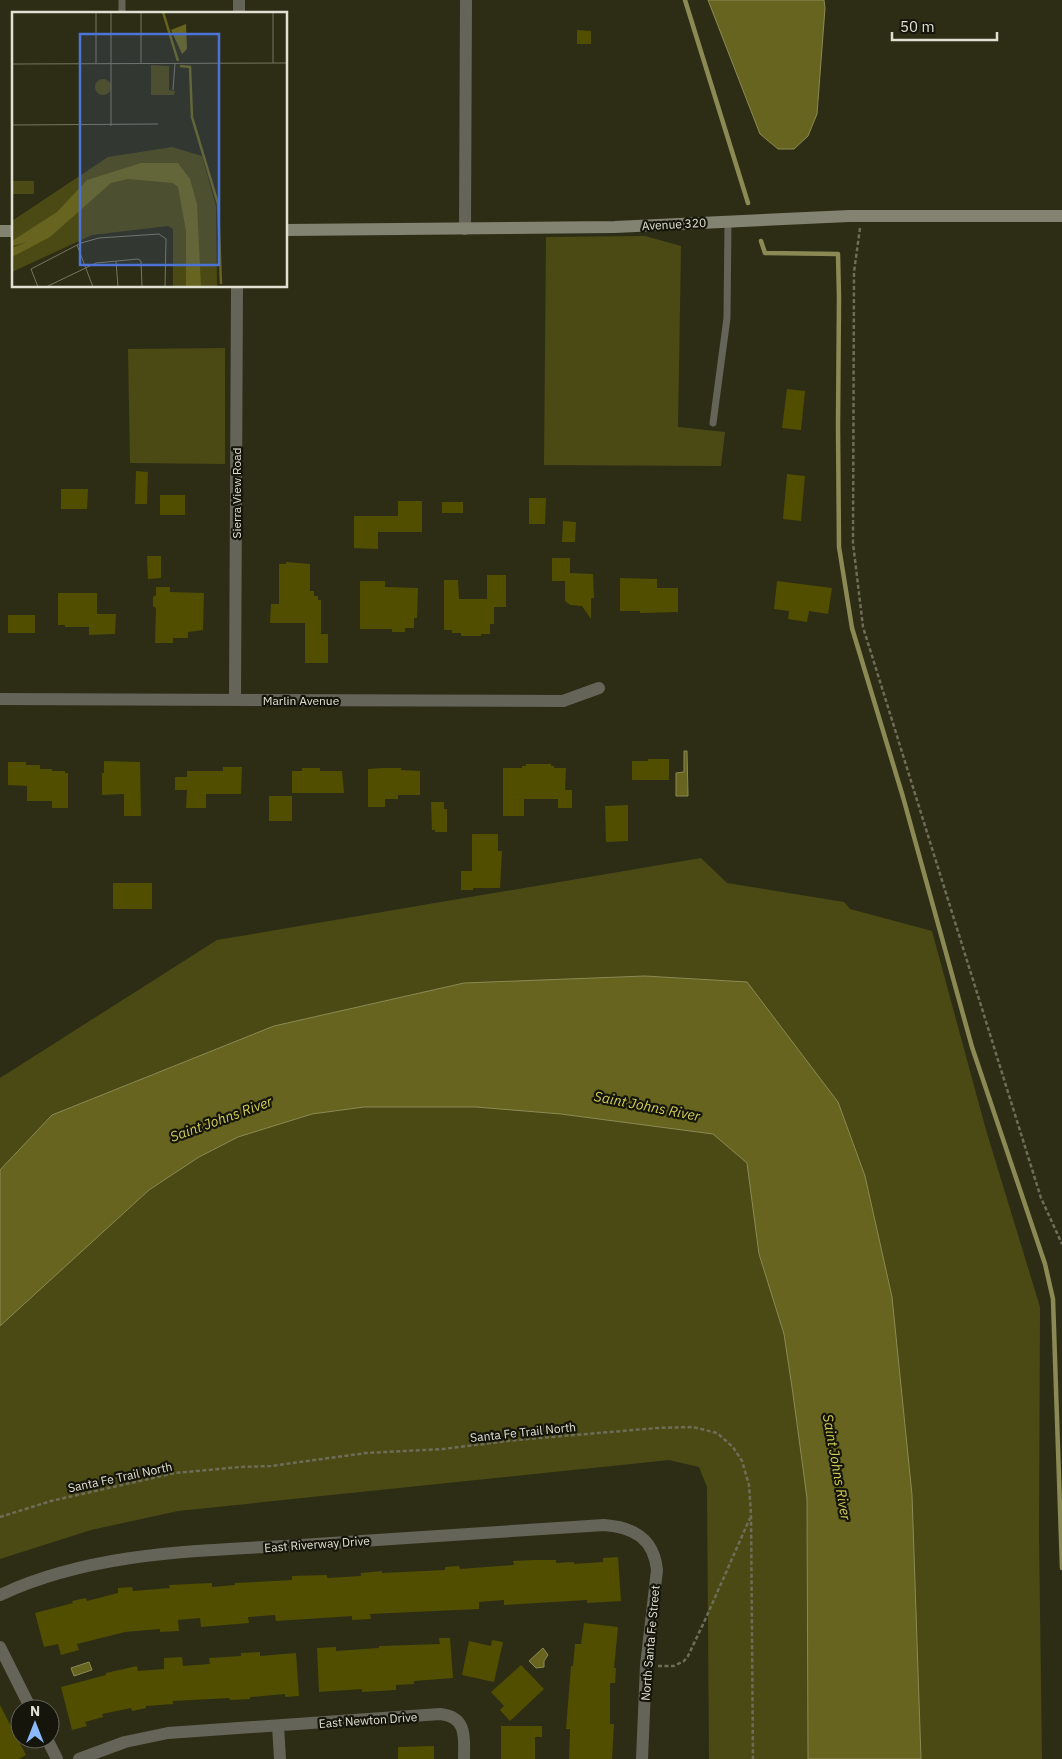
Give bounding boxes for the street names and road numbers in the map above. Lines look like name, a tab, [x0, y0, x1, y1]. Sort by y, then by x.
street label: Avenue 320	[641, 215, 707, 233]
street label: Sierra View Road	[229, 447, 244, 539]
street label: Marlin Avenue	[263, 693, 340, 708]
street label: Santa Fe Trail North	[469, 1419, 577, 1445]
street label: Santa Fe Trail North	[66, 1459, 174, 1495]
street label: East Riverway Drive	[264, 1533, 371, 1555]
street label: North Santa Fe Street	[637, 1585, 663, 1701]
street label: East Newton Drive	[318, 1709, 418, 1731]

